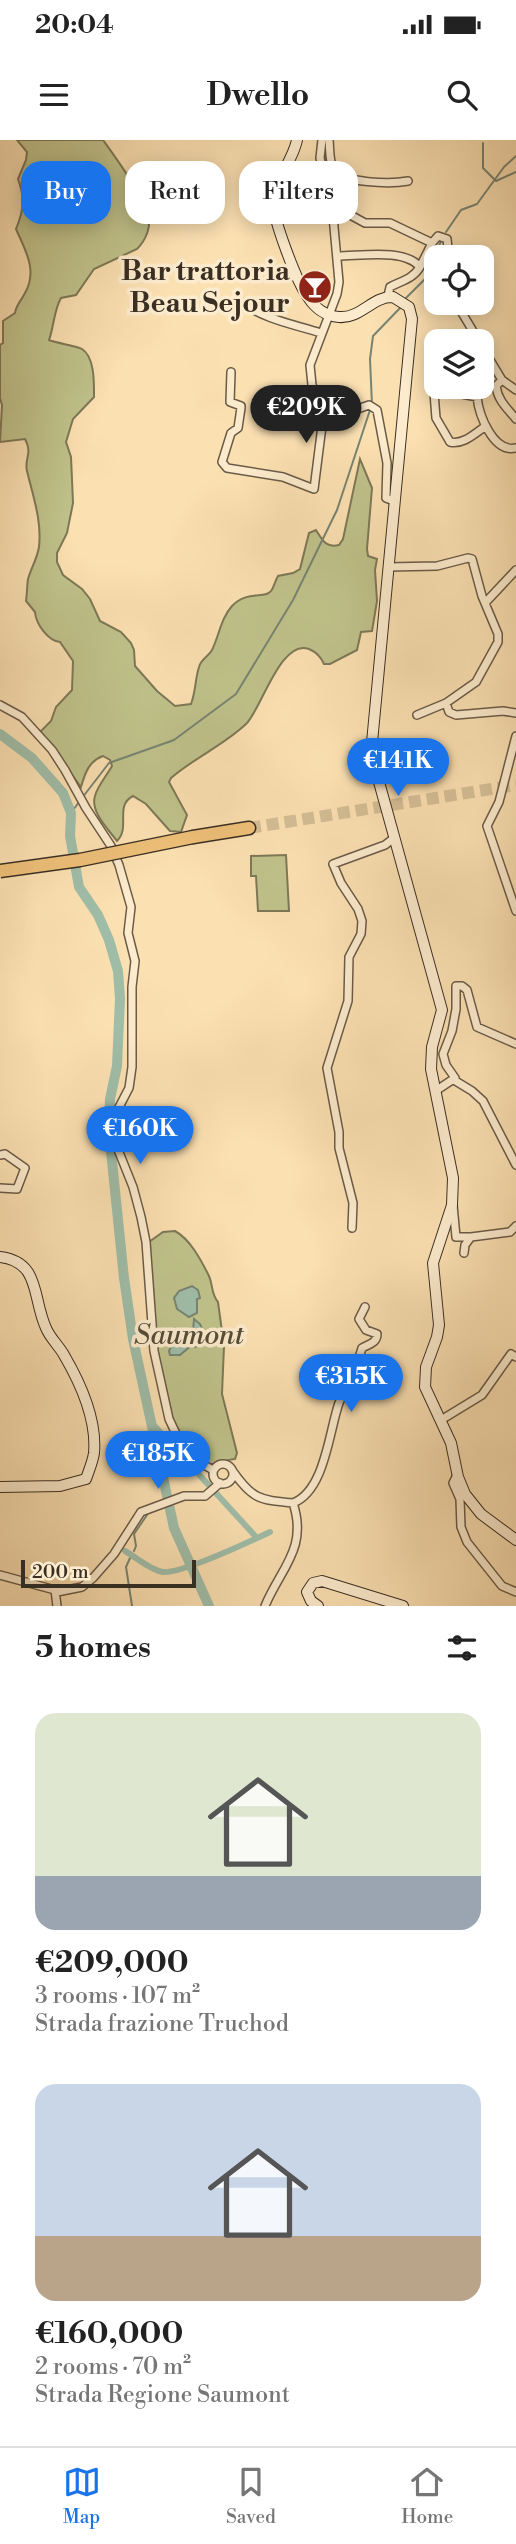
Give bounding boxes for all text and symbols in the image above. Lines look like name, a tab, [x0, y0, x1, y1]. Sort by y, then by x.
text: 20:04	[35, 9, 114, 41]
text: Dwello	[207, 75, 309, 115]
icon: menu	[35, 76, 73, 114]
icon: search	[443, 76, 481, 114]
chip: Buy	[21, 161, 111, 224]
chip: Rent	[125, 161, 225, 224]
chip: Filters	[239, 161, 358, 224]
map controls	[424, 245, 494, 399]
button: locate	[424, 245, 494, 315]
place label: Bar trattoria Beau Sejour	[121, 254, 291, 321]
bar icon: Bar trattoria Beau Sejour	[296, 268, 334, 306]
button: layers	[424, 329, 494, 399]
pin: €209K	[257, 386, 355, 445]
text: €209K	[266, 394, 346, 422]
pin: €141K	[349, 738, 447, 798]
text: €141K	[363, 747, 433, 775]
pin: €160K	[91, 1107, 189, 1166]
text: €160K	[102, 1115, 178, 1143]
park label: Saumont	[134, 1318, 245, 1353]
pin: €315K	[302, 1354, 400, 1414]
text: €315K	[315, 1363, 387, 1391]
pin: €185K	[109, 1432, 207, 1491]
text: €185K	[121, 1440, 195, 1468]
scale bar	[21, 1557, 196, 1589]
text: 200 m	[32, 1560, 89, 1584]
text: 5 homes	[35, 1629, 151, 1667]
icon: filters	[443, 1629, 481, 1667]
icon: home	[195, 1759, 321, 1885]
text: €209,000	[35, 1944, 189, 1982]
text: 3 rooms · 107 m²	[35, 1982, 200, 2010]
text: Strada frazione Truchod	[35, 2010, 289, 2038]
icon: home	[195, 2130, 321, 2256]
text: €160,000	[35, 2315, 183, 2353]
text: 2 rooms · 70 m²	[35, 2353, 191, 2381]
text: Strada Regione Saumont	[35, 2381, 290, 2409]
tab: Map	[63, 2463, 101, 2529]
tab: Saved	[226, 2463, 276, 2529]
tab: Home	[401, 2463, 453, 2529]

